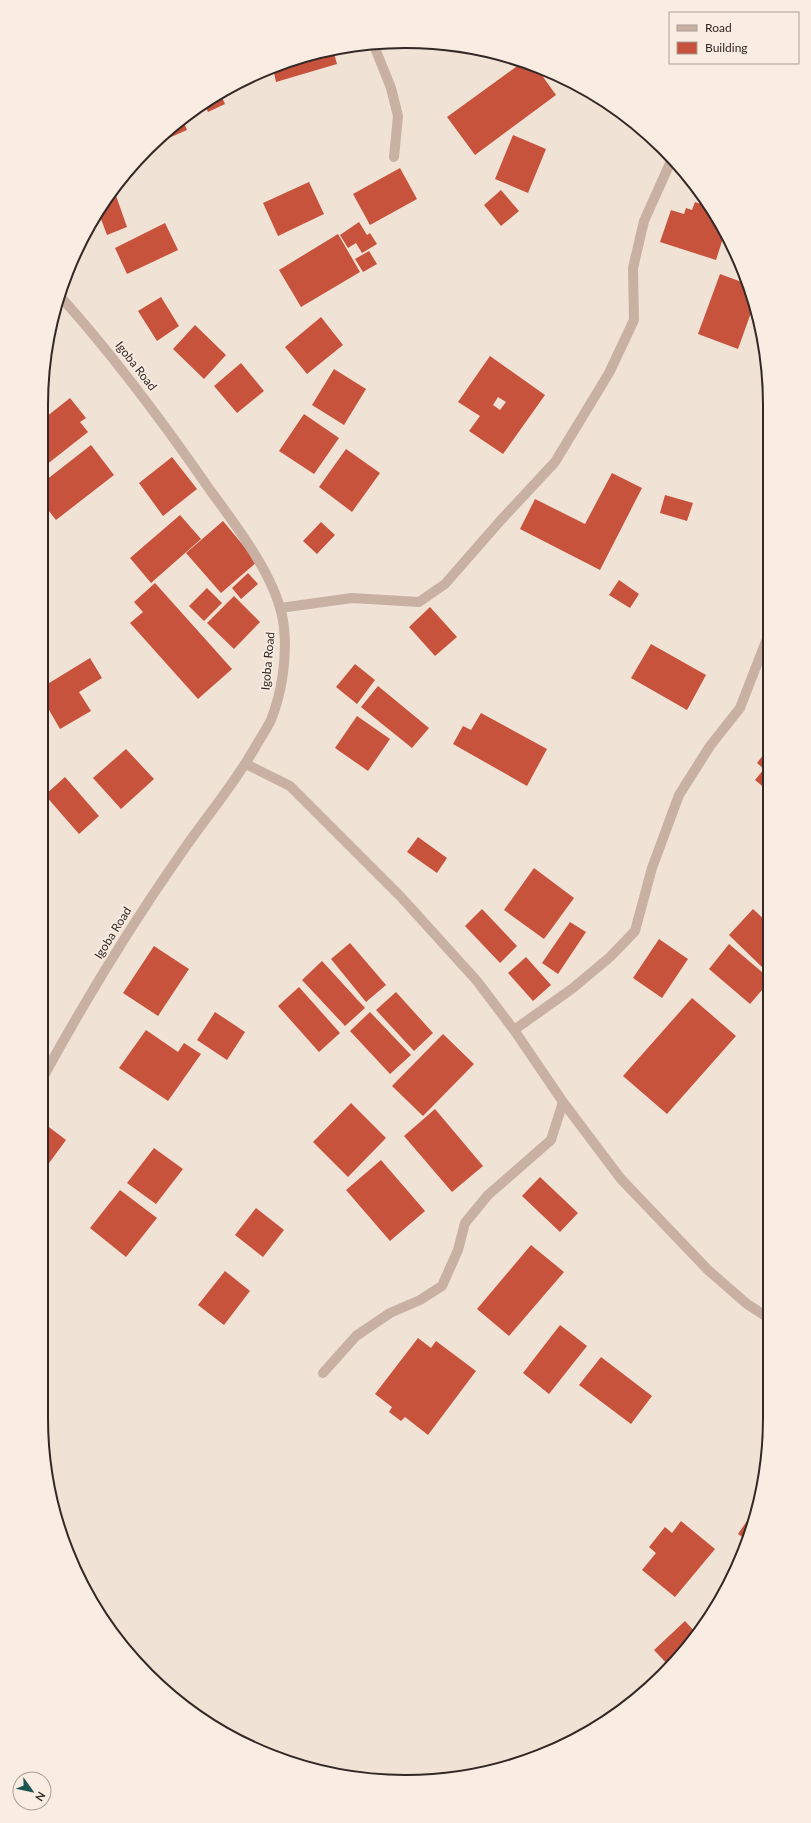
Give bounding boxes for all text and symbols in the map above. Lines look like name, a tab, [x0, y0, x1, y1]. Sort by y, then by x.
legend	[669, 12, 799, 64]
text: Road	[705, 20, 732, 35]
text: Building	[705, 40, 748, 55]
street label: Igoba Road	[112, 338, 160, 393]
street label: Igoba Road	[257, 631, 278, 691]
street label: Igoba Road	[91, 904, 134, 962]
north arrow	[12, 1771, 52, 1811]
text: N	[33, 1790, 49, 1804]

